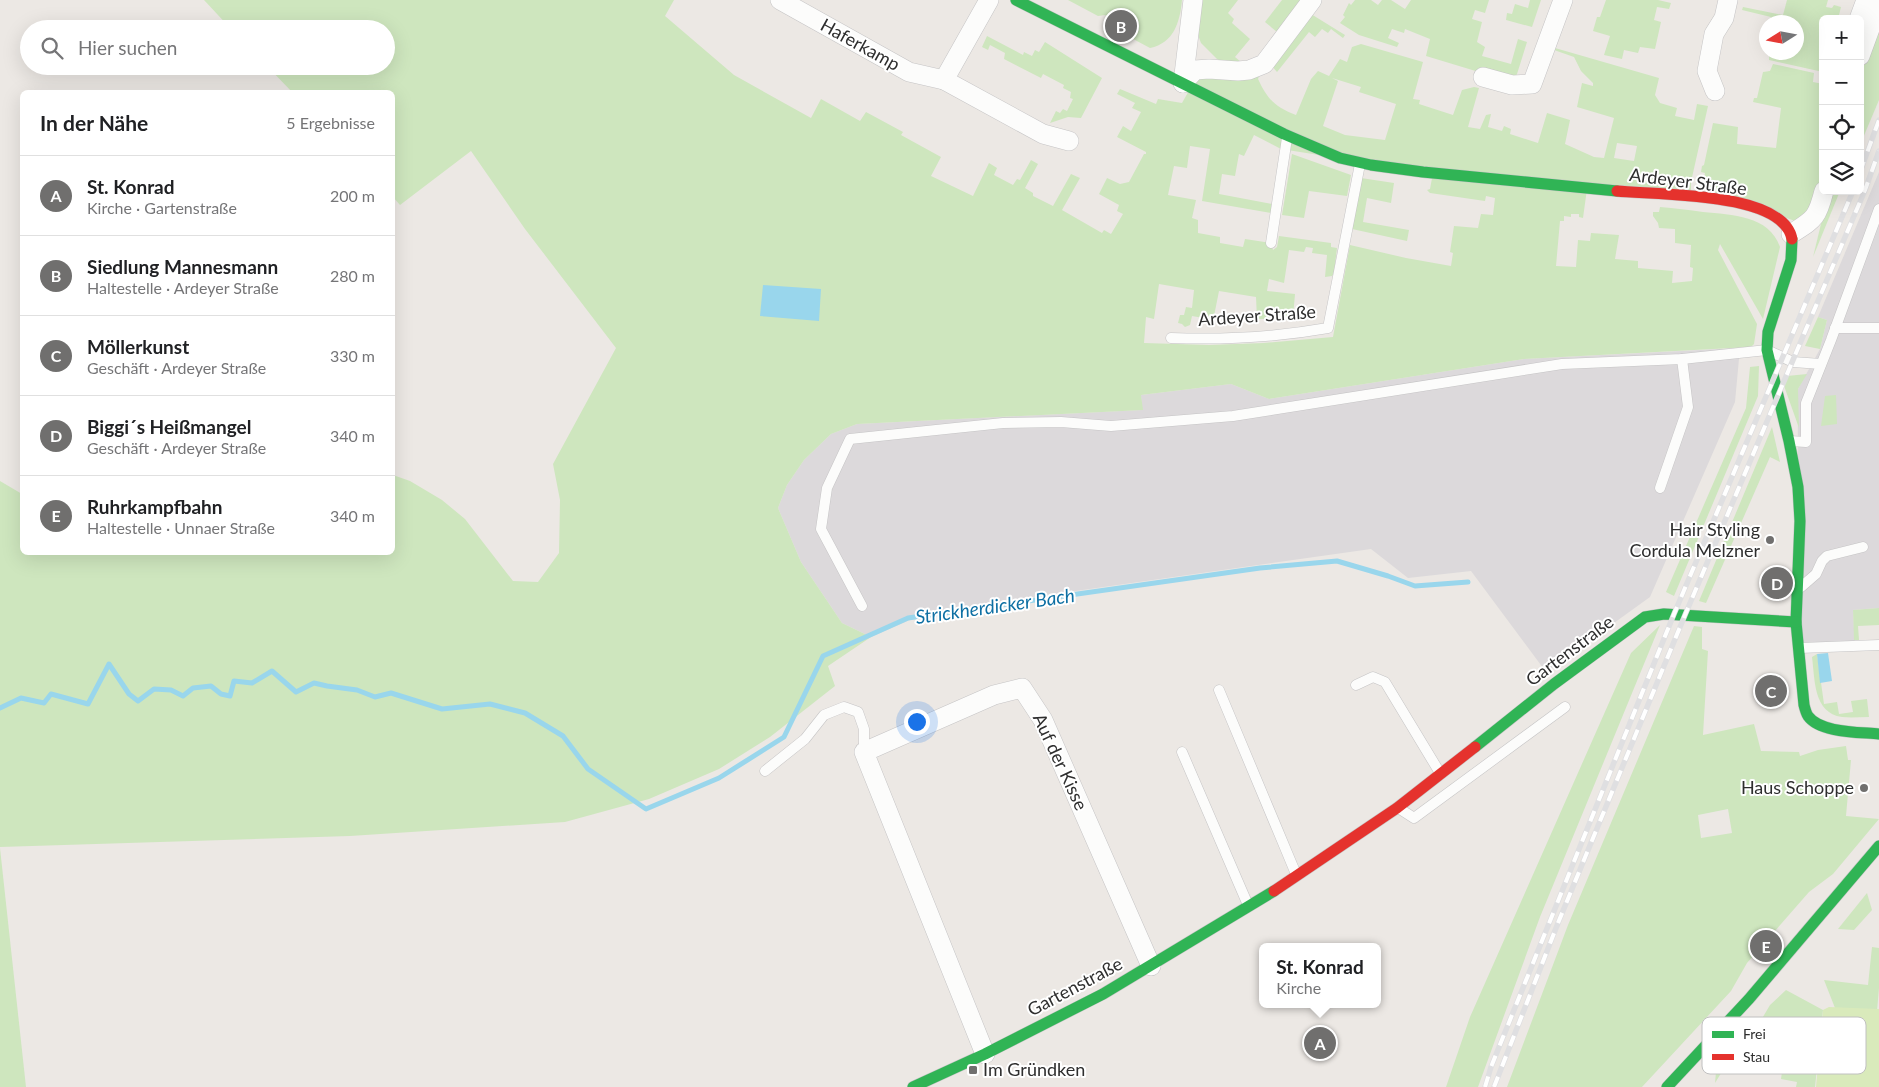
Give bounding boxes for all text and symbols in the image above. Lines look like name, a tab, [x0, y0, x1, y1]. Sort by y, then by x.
pin: B	[1105, 7, 1137, 45]
street label: Haferkamp	[817, 13, 904, 75]
north arrow	[1759, 15, 1804, 60]
map controls	[1819, 15, 1864, 195]
button: +	[1819, 15, 1864, 60]
search box	[20, 20, 395, 75]
icon: search	[38, 34, 66, 62]
text: Hier suchen	[78, 36, 177, 59]
button: −	[1819, 60, 1864, 105]
button: locate	[1819, 105, 1864, 150]
text: In der Nähe	[40, 110, 148, 135]
text: 5 Ergebnisse	[286, 113, 375, 132]
button: layers	[1819, 150, 1864, 195]
street label: Ardeyer Straße	[1628, 163, 1748, 199]
text: St. Konrad	[87, 175, 175, 198]
text: A	[50, 186, 62, 205]
text: 200 m	[330, 186, 375, 205]
text: Kirche · Gartenstraße	[87, 198, 237, 217]
text: Siedlung Mannesmann	[87, 255, 278, 278]
text: B	[51, 266, 61, 285]
text: 280 m	[330, 266, 375, 285]
text: Haltestelle · Ardeyer Straße	[87, 278, 279, 297]
street label: Ardeyer Straße	[1197, 300, 1317, 330]
text: Möllerkunst	[87, 335, 189, 358]
text: C	[51, 346, 61, 365]
text: 330 m	[330, 346, 375, 365]
text: Geschäft · Ardeyer Straße	[87, 358, 266, 377]
text: Biggi´s Heißmangel	[87, 415, 251, 438]
text: D	[50, 426, 62, 445]
text: 340 m	[330, 426, 375, 445]
text: Geschäft · Ardeyer Straße	[87, 438, 266, 457]
text: Ruhrkampfbahn	[87, 495, 223, 518]
text: E	[51, 506, 61, 525]
text: 340 m	[330, 506, 375, 525]
text: Haltestelle · Unnaer Straße	[87, 518, 275, 537]
place label: Hair Styling Cordula Melzner	[1629, 518, 1760, 561]
marker: Hair Styling Cordula Melzner	[1764, 534, 1776, 546]
pin: D	[1761, 564, 1793, 602]
water label: Strickherdicker Bach	[914, 583, 1076, 628]
street label: Gartenstraße	[1521, 610, 1618, 690]
pin: C	[1755, 672, 1787, 710]
your location	[904, 709, 930, 735]
street label: Auf der Kisse	[1029, 710, 1093, 813]
place label: Haus Schoppe	[1741, 776, 1854, 798]
marker: Haus Schoppe	[1858, 782, 1870, 794]
pin: E	[1750, 927, 1782, 965]
popup	[1259, 943, 1381, 1008]
street label: Gartenstraße	[1023, 952, 1126, 1020]
text: St. Konrad	[1276, 955, 1364, 978]
text: Kirche	[1276, 978, 1321, 997]
legend	[1702, 1017, 1866, 1074]
pin: A	[1304, 1024, 1336, 1062]
text: Frei	[1743, 1025, 1766, 1042]
text: Stau	[1743, 1048, 1770, 1065]
place label: Im Gründken	[983, 1058, 1085, 1080]
marker: Im Gründken	[967, 1064, 979, 1076]

